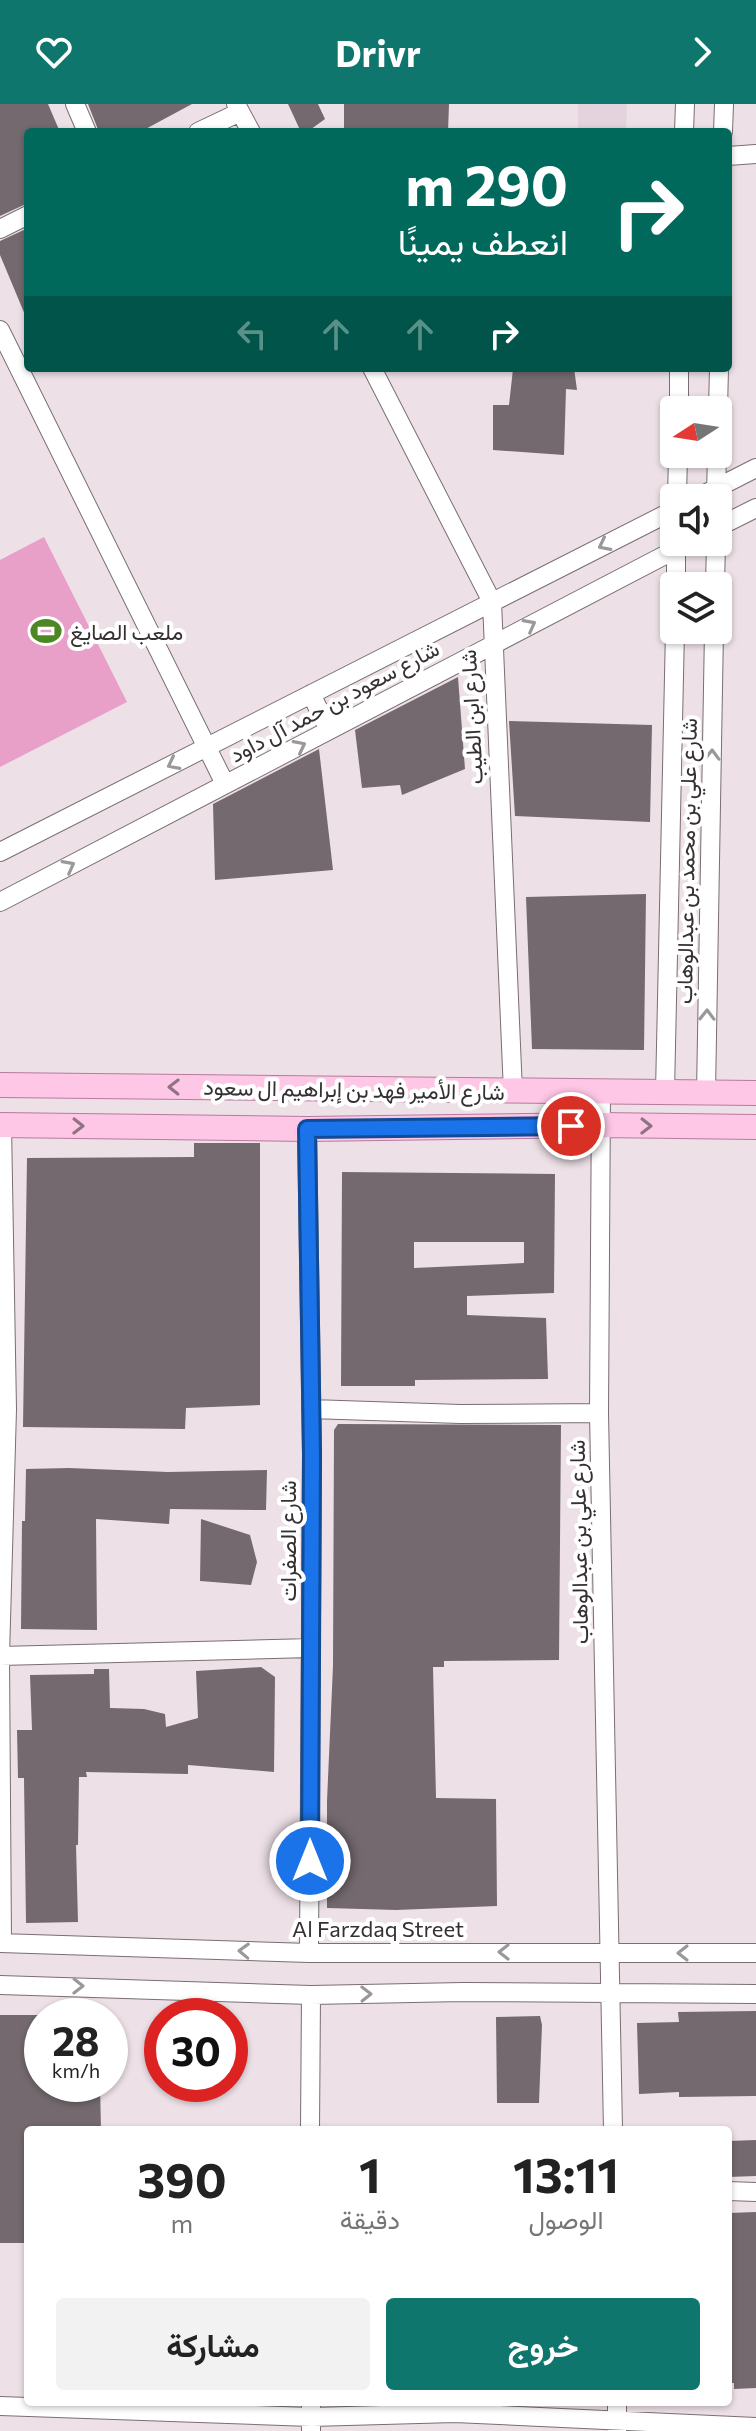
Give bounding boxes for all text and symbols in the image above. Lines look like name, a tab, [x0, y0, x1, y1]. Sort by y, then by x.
icon: heart	[32, 30, 76, 74]
text: Drivr	[335, 30, 421, 74]
icon: forward	[680, 30, 724, 74]
text: 290 m	[405, 149, 568, 218]
icon: right	[596, 160, 700, 264]
text: انعطف يمينًا	[398, 218, 568, 262]
icon: left	[230, 312, 274, 356]
icon: ahead	[314, 312, 358, 356]
icon: ahead	[398, 312, 442, 356]
icon: right	[482, 312, 526, 356]
north arrow	[660, 396, 732, 468]
map controls	[660, 396, 732, 644]
button: sound	[660, 484, 732, 556]
one-way arrow	[598, 535, 613, 551]
button: layers	[660, 572, 732, 644]
sports icon: ملعب الصايغ	[29, 614, 63, 648]
place label: ملعب الصايغ	[70, 618, 183, 647]
one-way arrow	[522, 620, 537, 635]
street label: شارع سعود بن حمد آل داود	[225, 634, 444, 770]
street label: شارع ابن الطيب	[454, 649, 490, 785]
street label: شارع علي بن محمد بن عبدالوهاب	[670, 718, 708, 1004]
one-way arrow	[291, 740, 306, 755]
one-way arrow	[703, 748, 721, 761]
one-way arrow	[166, 754, 181, 769]
one-way arrow	[61, 860, 76, 875]
one-way arrow	[699, 1008, 716, 1021]
street label: شارع الأمير فهد بن إبراهيم ال سعود	[203, 1073, 505, 1107]
one-way arrow	[167, 1078, 180, 1096]
pin	[537, 1092, 605, 1160]
icon: arrive	[549, 1104, 593, 1148]
one-way arrow	[72, 1117, 85, 1135]
one-way arrow	[640, 1117, 653, 1135]
street label: شارع علي بن عبدالوهاب	[563, 1440, 599, 1644]
street label: شارع الصفرات	[274, 1480, 303, 1602]
position arrow	[268, 1819, 352, 1903]
street label: Al Farzdaq Street	[292, 1915, 464, 1942]
one-way arrow	[237, 1942, 250, 1959]
one-way arrow	[497, 1943, 510, 1961]
one-way arrow	[676, 1944, 689, 1962]
one-way arrow	[72, 1977, 85, 1995]
one-way arrow	[360, 1985, 373, 2002]
speed limit sign: 30	[144, 1998, 248, 2102]
text: 28	[52, 2015, 100, 2064]
text: km/h	[52, 2058, 100, 2082]
text: 1	[359, 2144, 381, 2203]
text: 13:11	[513, 2144, 619, 2203]
text: 390	[137, 2149, 227, 2208]
text: دقيقة	[340, 2203, 400, 2234]
text: الوصول	[528, 2203, 603, 2234]
text: m	[171, 2207, 193, 2238]
button: مشاركة	[56, 2298, 370, 2390]
button: خروج	[386, 2298, 700, 2390]

